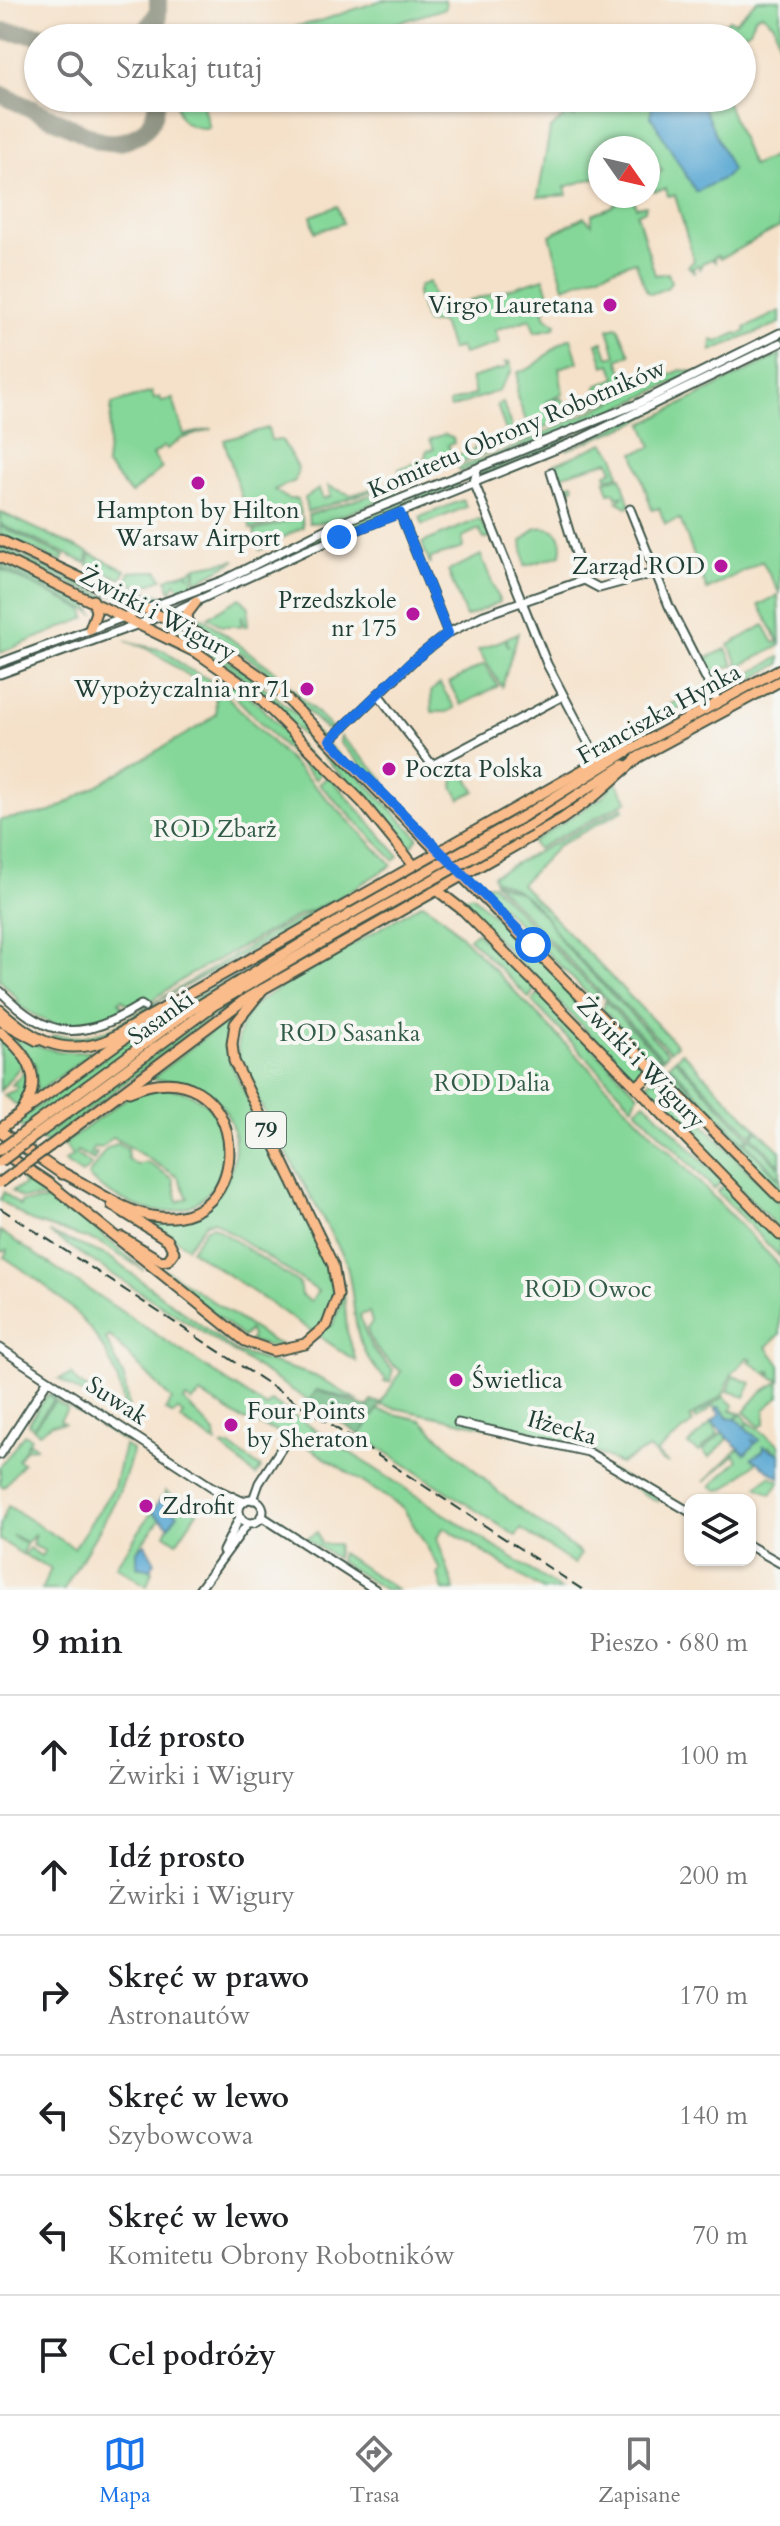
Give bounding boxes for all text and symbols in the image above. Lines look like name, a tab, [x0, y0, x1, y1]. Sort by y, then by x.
search box	[24, 24, 756, 112]
icon: search	[52, 46, 96, 90]
text: Szukaj tutaj	[116, 48, 263, 89]
north arrow	[588, 136, 660, 208]
place label: Virgo Lauretana	[428, 289, 595, 322]
marker: Virgo Lauretana	[601, 296, 619, 314]
street label: Komitetu Obrony Robotników	[363, 351, 671, 507]
marker: Hampton by Hilton Warsaw Airport	[189, 474, 207, 492]
place label: Hampton by Hilton Warsaw Airport	[96, 494, 300, 555]
route end	[321, 519, 357, 555]
place label: Zarząd ROD	[572, 550, 705, 583]
marker: Zarząd ROD	[712, 557, 730, 575]
street label: Żwirki i Wigury	[74, 559, 242, 669]
place label: Przedszkole nr 175	[278, 584, 397, 645]
marker: Przedszkole nr 175	[404, 605, 422, 623]
street label: Franciszka Hynka	[571, 655, 747, 773]
place label: Wypożyczalnia nr 71	[73, 673, 291, 706]
marker: Wypożyczalnia nr 71	[298, 680, 316, 698]
place label: Poczta Polska	[405, 753, 543, 786]
marker: Poczta Polska	[380, 760, 398, 778]
park label: ROD Zbarż	[153, 813, 277, 846]
route start	[515, 927, 551, 963]
street label: Sasanki	[121, 983, 201, 1053]
street label: Żwirki i Wigury	[569, 990, 713, 1137]
park label: ROD Sasanka	[280, 1017, 421, 1050]
park label: ROD Dalia	[434, 1067, 551, 1100]
road number: 79	[246, 1112, 286, 1148]
park label: ROD Owoc	[524, 1273, 652, 1306]
place label: Świetlica	[472, 1364, 563, 1397]
street label: Suwak	[80, 1369, 154, 1433]
marker: Świetlica	[447, 1371, 465, 1389]
place label: Four Points by Sheraton	[247, 1395, 369, 1456]
street label: Iłżecka	[523, 1402, 601, 1454]
marker: Four Points by Sheraton	[222, 1416, 240, 1434]
place label: Zdrofit	[162, 1490, 235, 1523]
map controls	[684, 1494, 756, 1566]
button: layers	[684, 1494, 756, 1566]
marker: Zdrofit	[137, 1497, 155, 1515]
text: 9 min	[32, 1619, 123, 1665]
text: Pieszo · 680 m	[590, 1625, 748, 1660]
text: Idź prosto	[108, 1717, 245, 1758]
icon: ahead	[32, 1733, 76, 1777]
text: 100 m	[679, 1738, 748, 1773]
text: Żwirki i Wigury	[108, 1758, 295, 1793]
text: Idź prosto	[108, 1837, 245, 1878]
icon: ahead	[32, 1853, 76, 1897]
text: 200 m	[679, 1858, 748, 1893]
text: Żwirki i Wigury	[108, 1878, 295, 1913]
text: Skręć w prawo	[108, 1957, 309, 1998]
icon: right	[32, 1973, 76, 2017]
text: 170 m	[679, 1978, 748, 2013]
text: Astronautów	[108, 1998, 250, 2033]
text: Skręć w lewo	[108, 2077, 289, 2118]
icon: left	[32, 2093, 76, 2137]
text: 140 m	[679, 2098, 748, 2133]
text: Szybowcowa	[108, 2118, 253, 2153]
text: Skręć w lewo	[108, 2197, 289, 2238]
icon: left	[32, 2213, 76, 2257]
text: 70 m	[692, 2218, 748, 2253]
text: Komitetu Obrony Robotników	[108, 2238, 455, 2273]
icon: arrive	[32, 2333, 76, 2377]
text: Cel podróży	[108, 2335, 276, 2376]
tab: Mapa	[99, 2432, 151, 2510]
tab: Trasa	[349, 2432, 400, 2510]
tab: Zapisane	[598, 2432, 681, 2510]

